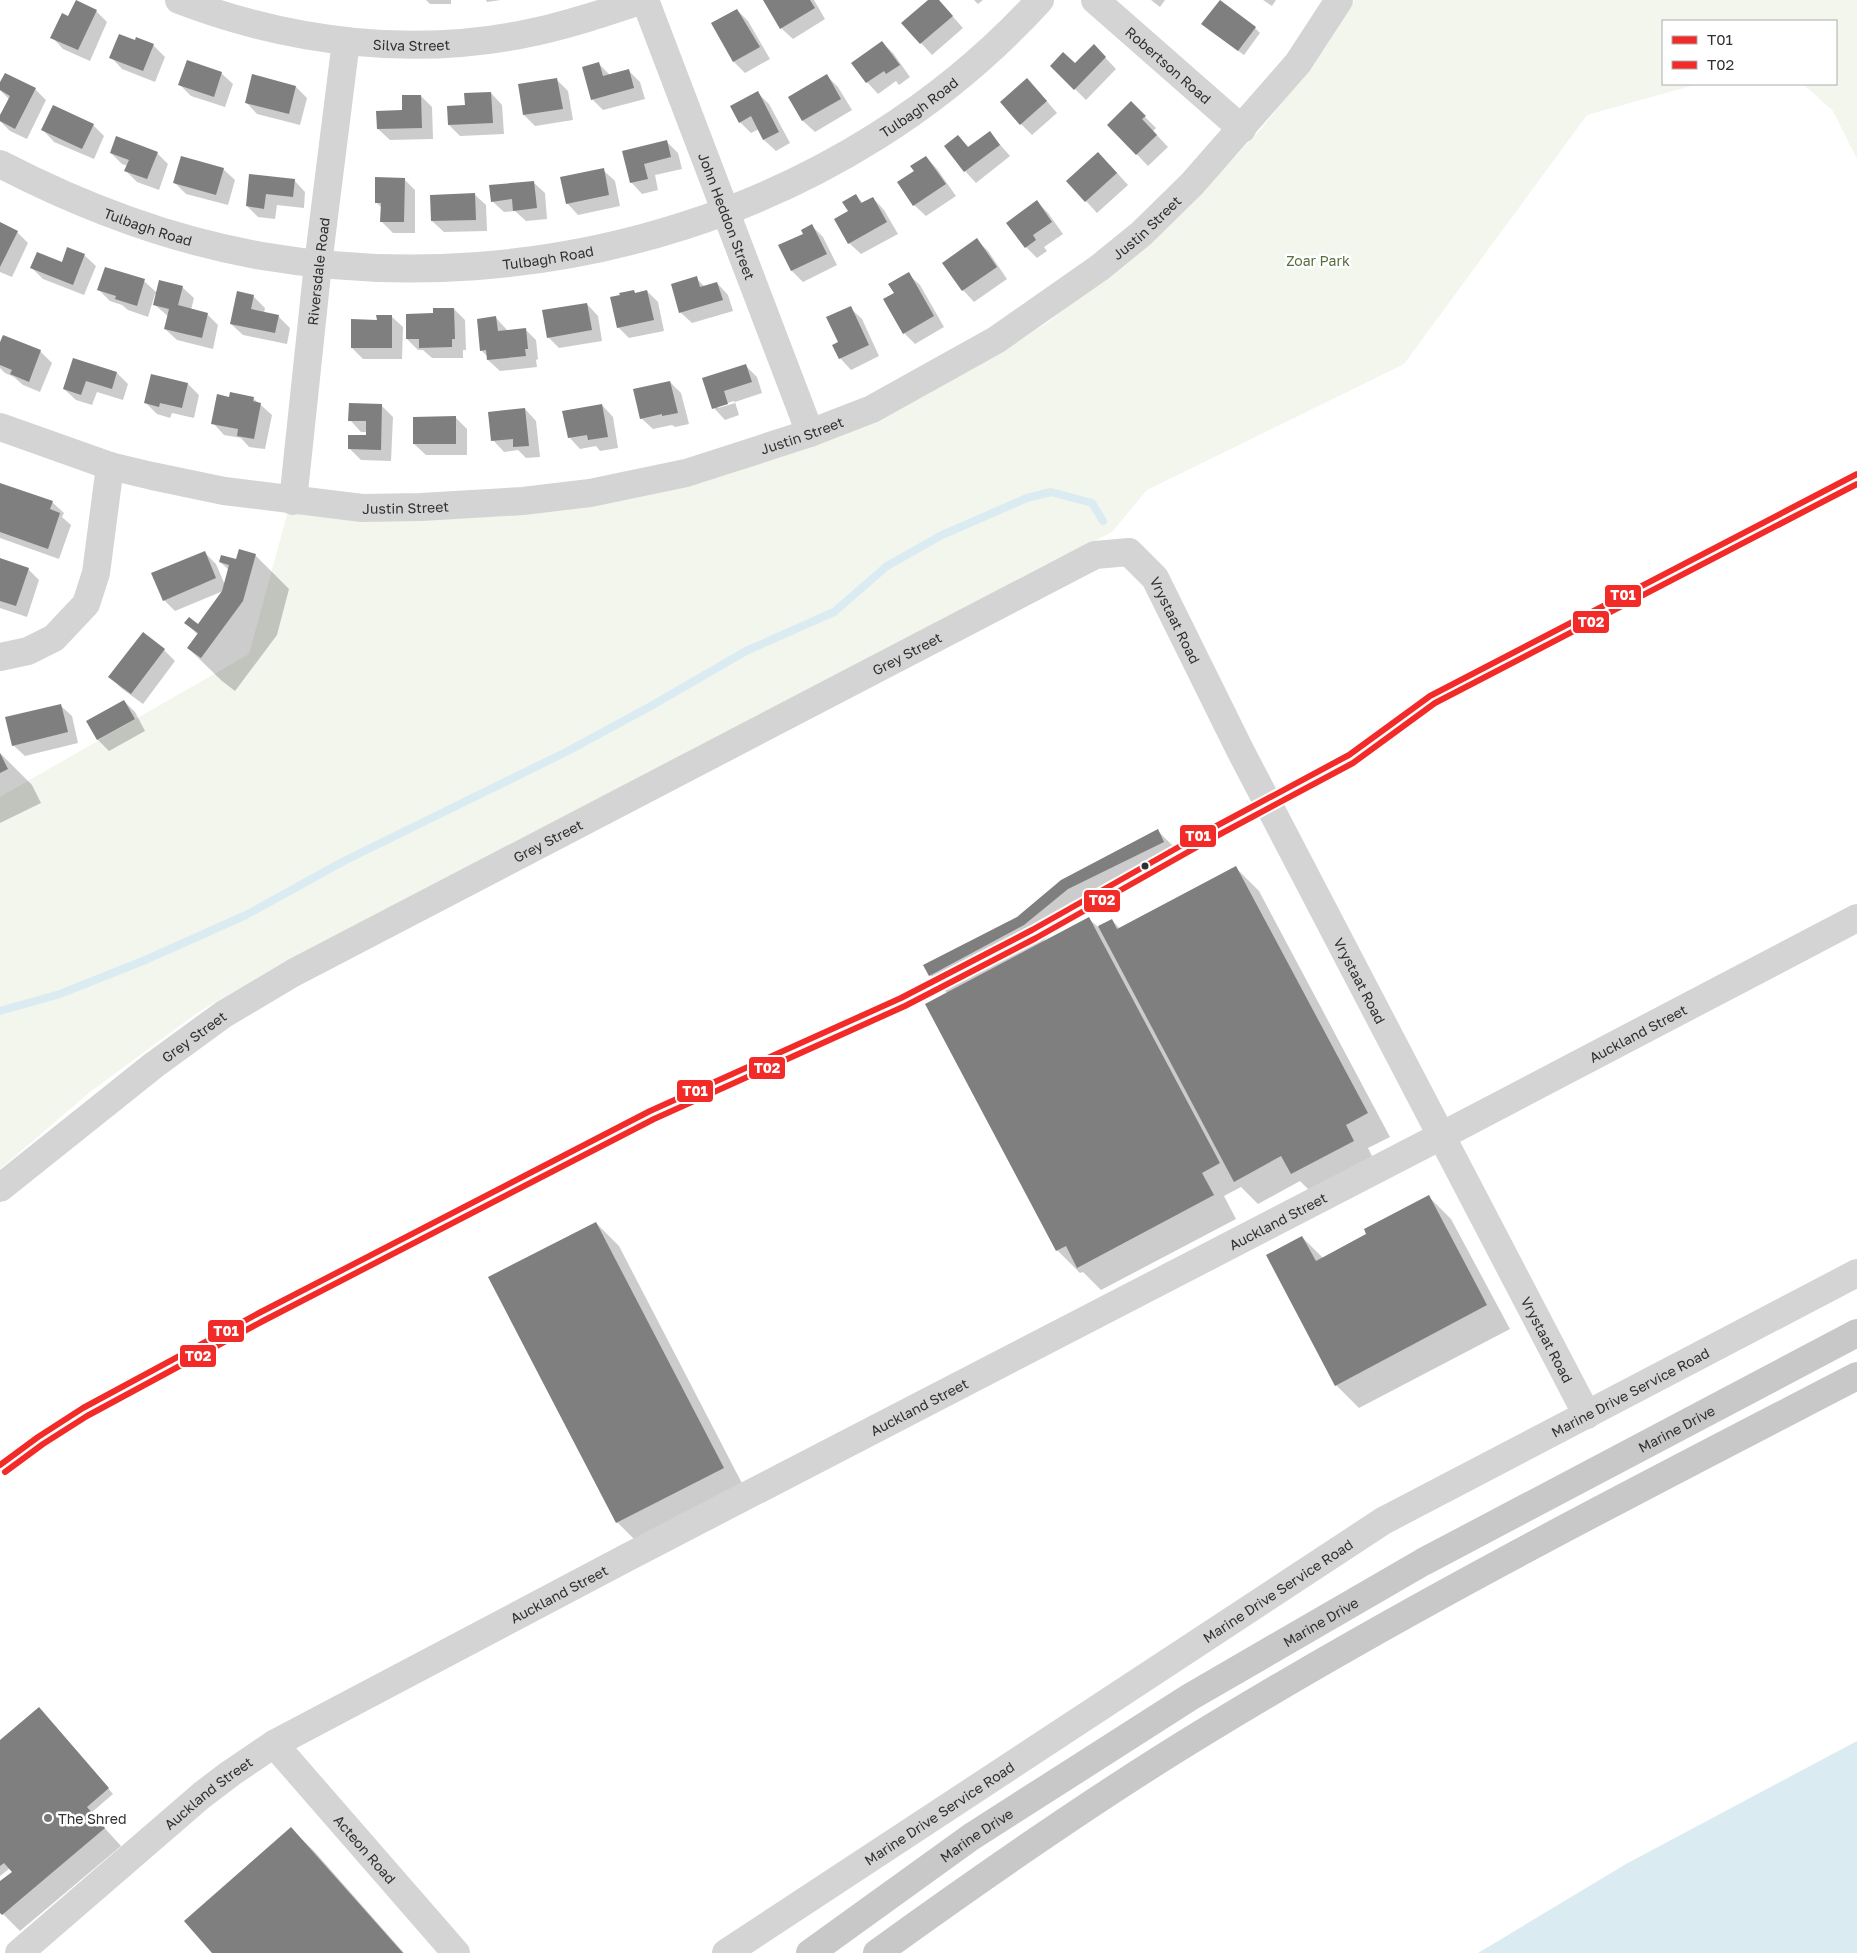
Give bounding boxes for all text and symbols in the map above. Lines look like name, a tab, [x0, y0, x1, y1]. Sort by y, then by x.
legend	[1662, 20, 1837, 85]
street label: Robertson Road	[1122, 23, 1215, 107]
text: T01	[1707, 30, 1733, 48]
street label: Silva Street	[372, 35, 451, 53]
text: T02	[1707, 55, 1734, 73]
street label: Tulbagh Road	[876, 73, 961, 141]
street label: John Heddon Street	[695, 150, 759, 282]
street label: Justin Street	[1109, 192, 1184, 263]
street label: Tulbagh Road	[102, 204, 194, 249]
street label: Riversdale Road	[303, 216, 332, 326]
street label: Tulbagh Road	[501, 241, 595, 272]
park label: Zoar Park	[1286, 252, 1350, 269]
street label: Justin Street	[758, 412, 846, 457]
street label: Justin Street	[362, 497, 449, 516]
street label: Vrystaat Road	[1147, 574, 1204, 666]
line badge: T01	[1604, 584, 1642, 608]
text: T01	[1610, 586, 1636, 603]
line badge: T02	[1572, 610, 1610, 634]
text: T02	[1578, 613, 1605, 630]
street label: Grey Street	[869, 628, 944, 678]
street label: Grey Street	[510, 815, 585, 865]
line badge: T01	[1179, 824, 1217, 848]
text: T01	[1185, 827, 1211, 844]
unlabelled marker	[1140, 861, 1150, 871]
line badge: T02	[1083, 889, 1121, 913]
text: T02	[1089, 891, 1116, 908]
street label: Vrystaat Road	[1331, 934, 1390, 1026]
street label: Auckland Street	[1586, 1000, 1689, 1065]
street label: Grey Street	[158, 1007, 229, 1065]
line badge: T02	[748, 1056, 786, 1080]
text: T02	[754, 1059, 781, 1076]
line badge: T01	[676, 1079, 714, 1103]
text: T01	[682, 1082, 708, 1099]
street label: Auckland Street	[1226, 1188, 1329, 1253]
street label: Vrystaat Road	[1518, 1294, 1577, 1385]
line badge: T01	[207, 1319, 245, 1343]
text: T01	[213, 1322, 239, 1339]
street label: Marine Drive Service Road	[1549, 1343, 1713, 1441]
line badge: T02	[179, 1344, 217, 1368]
text: T02	[185, 1347, 212, 1364]
street label: Auckland Street	[867, 1374, 971, 1439]
street label: Marine Drive	[1635, 1401, 1717, 1455]
street label: Marine Drive Service Road	[1200, 1535, 1356, 1645]
street label: Auckland Street	[507, 1561, 610, 1626]
street label: Marine Drive	[1279, 1593, 1361, 1649]
street label: Auckland Street	[160, 1753, 255, 1833]
street label: Marine Drive Service Road	[861, 1756, 1017, 1868]
street label: Marine Drive	[937, 1805, 1017, 1865]
place label: The Shred	[58, 1810, 127, 1827]
street label: Acteon Road	[331, 1811, 400, 1887]
marker: The Shred	[42, 1812, 54, 1824]

